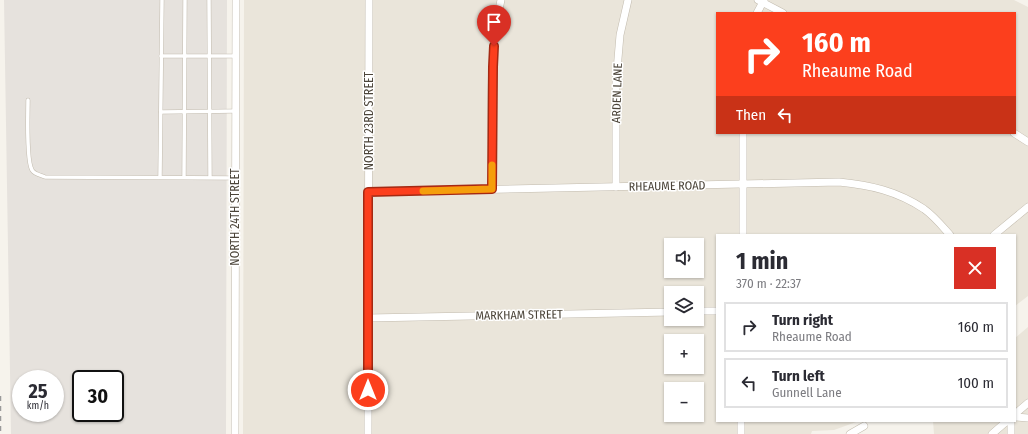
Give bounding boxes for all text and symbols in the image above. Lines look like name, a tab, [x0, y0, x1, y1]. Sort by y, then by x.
pin	[477, 5, 511, 46]
icon: arrive	[483, 11, 505, 33]
text: 160 m	[802, 26, 871, 59]
icon: right	[736, 28, 788, 80]
text: Rheaume Road	[802, 60, 913, 82]
street label: ARDEN LANE	[609, 62, 625, 123]
street label: NORTH 23RD STREET	[362, 71, 376, 170]
icon: left	[774, 104, 796, 126]
text: Then	[736, 106, 766, 124]
street label: NORTH 24TH STREET	[228, 168, 242, 266]
street label: RHEAUME ROAD	[628, 178, 706, 194]
map controls	[664, 238, 704, 422]
button: sound	[664, 238, 704, 278]
text: 1 min	[736, 247, 788, 275]
button: close	[954, 247, 996, 289]
text: 370 m · 22:37	[736, 276, 801, 291]
button: layers	[664, 286, 704, 326]
street label: MARKHAM STREET	[475, 307, 563, 323]
text: Turn right	[772, 311, 833, 329]
icon: right	[738, 316, 760, 338]
text: 160 m	[958, 318, 994, 336]
text: Rheaume Road	[772, 329, 852, 344]
button: +	[664, 334, 704, 374]
text: Turn left	[772, 367, 825, 385]
position arrow	[347, 369, 389, 411]
speed limit sign: 30	[72, 370, 124, 422]
icon: left	[738, 372, 760, 394]
text: 100 m	[957, 374, 994, 392]
text: 25	[28, 379, 48, 403]
button: −	[664, 382, 704, 422]
text: Gunnell Lane	[772, 385, 842, 400]
text: km/h	[27, 400, 49, 412]

